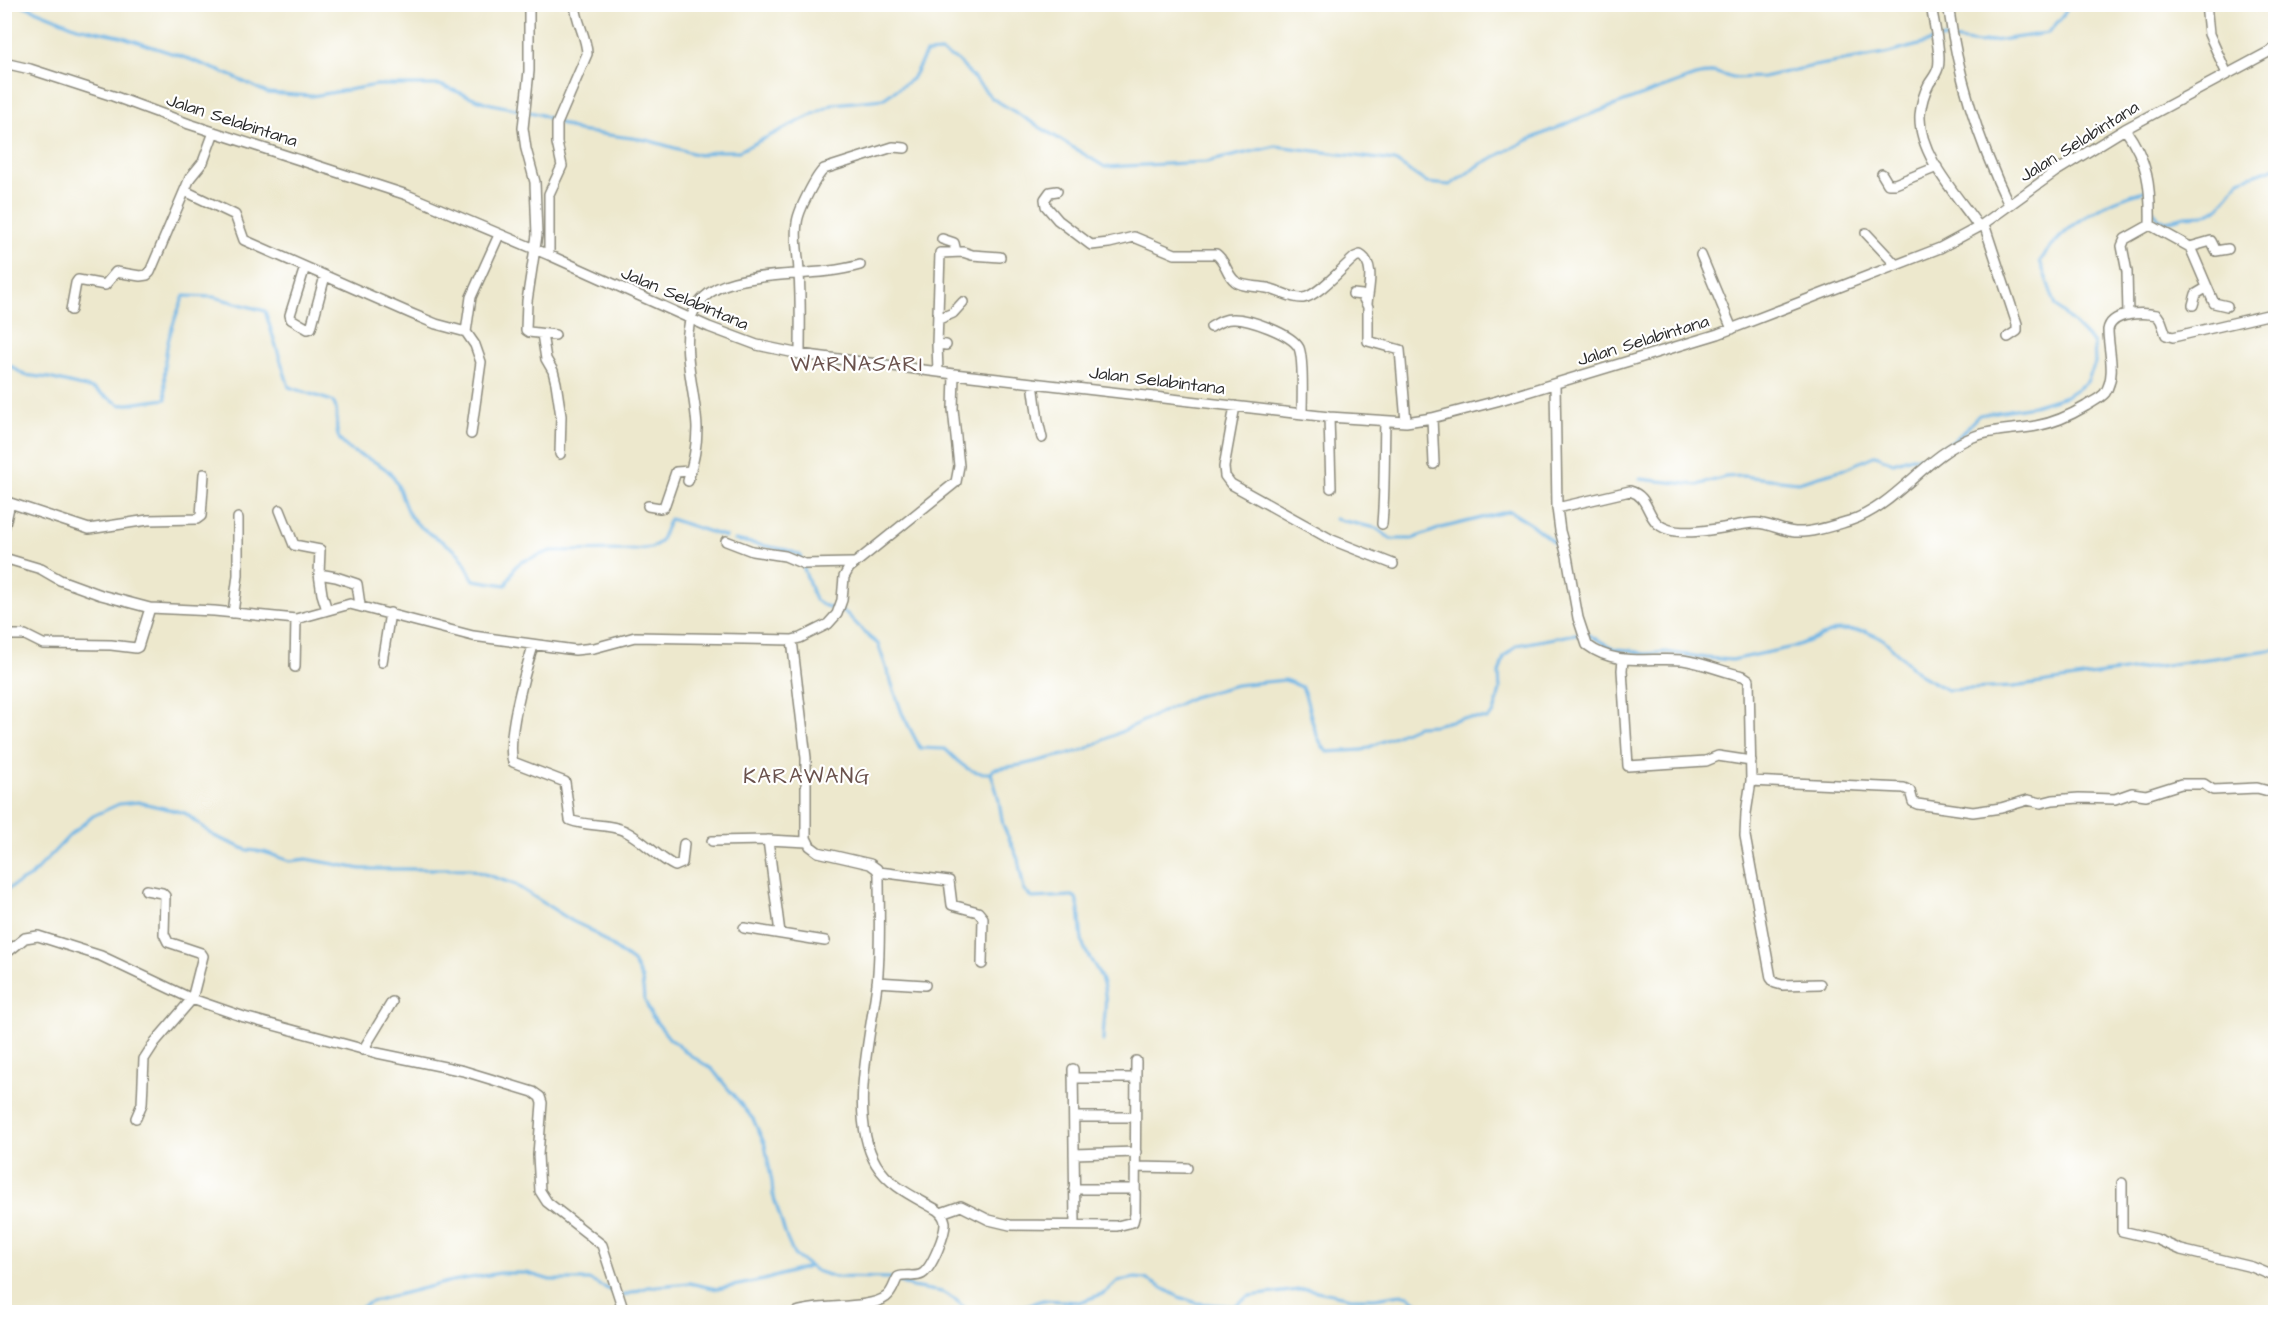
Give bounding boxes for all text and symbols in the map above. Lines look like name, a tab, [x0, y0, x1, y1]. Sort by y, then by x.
street label: Jalan Selabintana	[163, 87, 301, 153]
street label: Jalan Selabintana	[2015, 95, 2144, 188]
street label: Jalan Selabintana	[617, 260, 753, 337]
street label: Jalan Selabintana	[1574, 309, 1712, 372]
district label: WARNASARI	[790, 350, 924, 379]
street label: Jalan Selabintana	[1088, 360, 1226, 401]
district label: KARAWANG	[743, 762, 871, 791]

